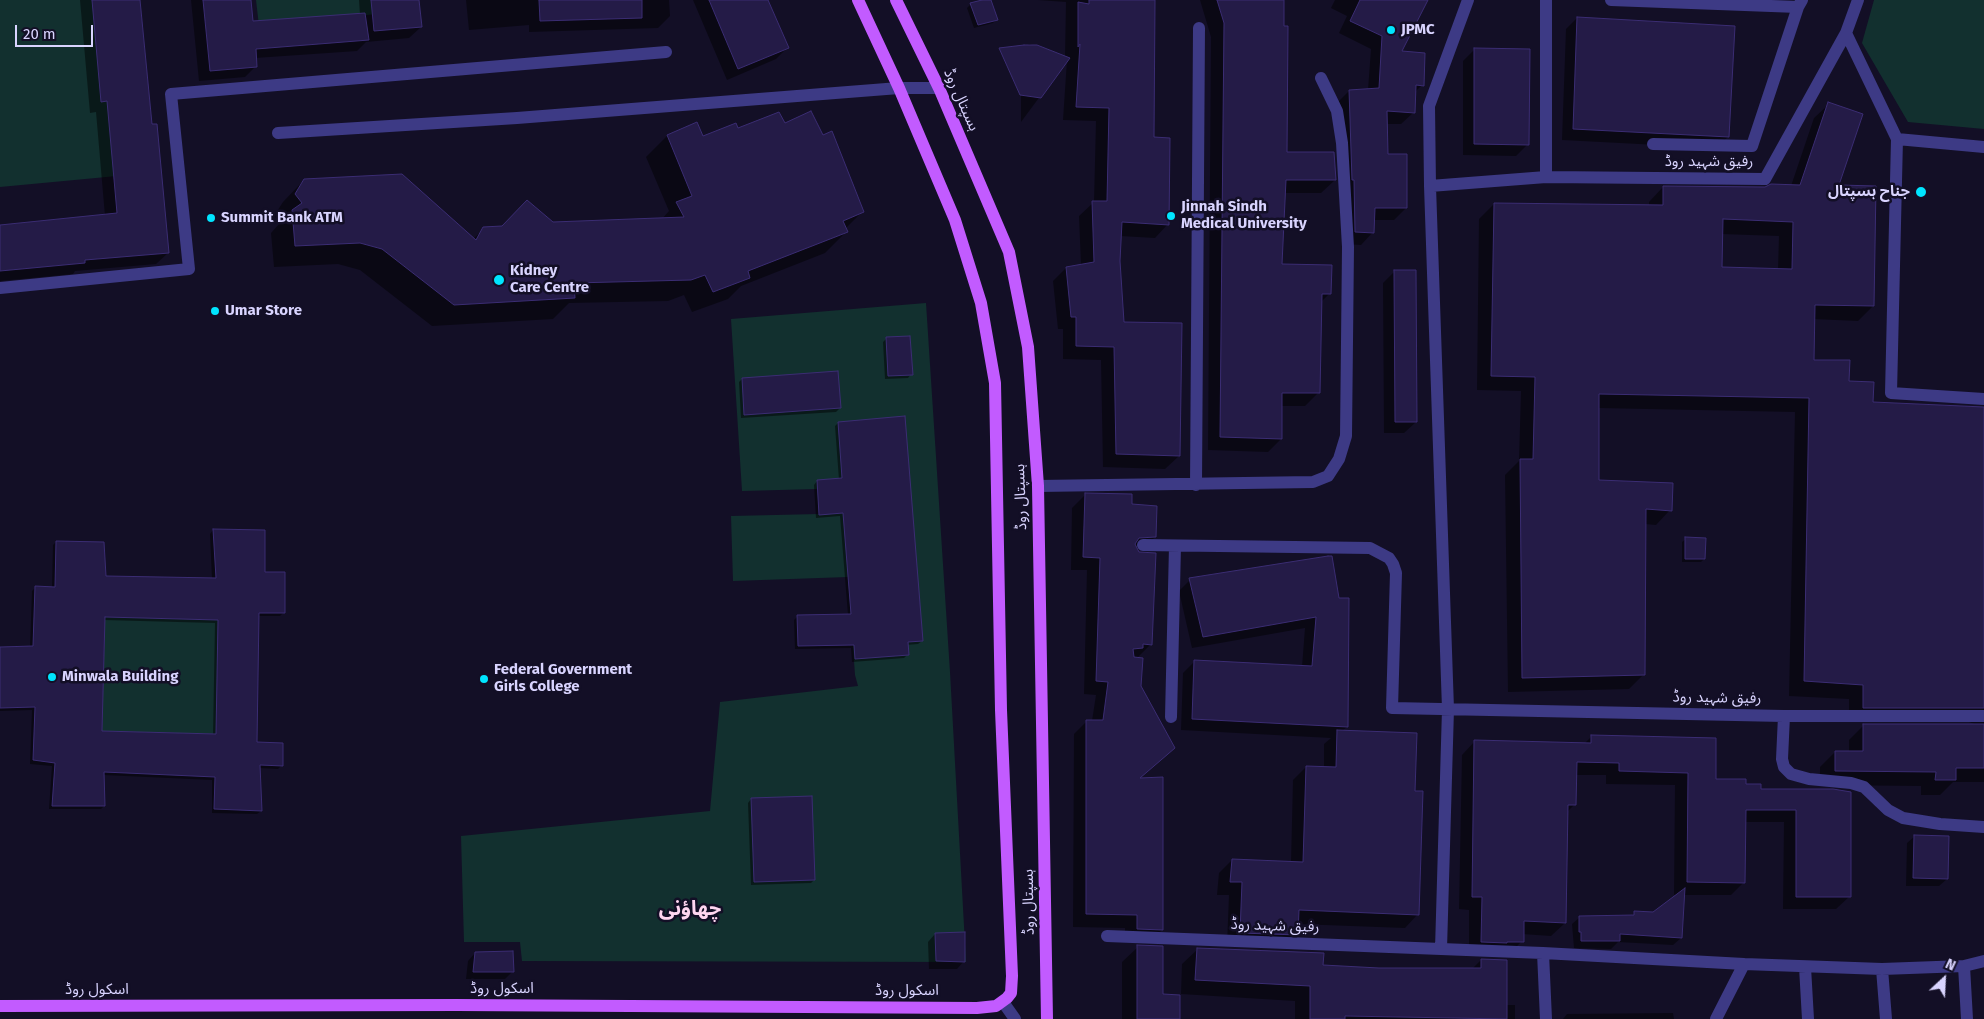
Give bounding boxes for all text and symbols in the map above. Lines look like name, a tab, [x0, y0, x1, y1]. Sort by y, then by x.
scale bar	[18, 15, 95, 47]
place label: JPMC	[1401, 21, 1435, 39]
marker: JPMC	[1385, 24, 1397, 36]
text: 20 m	[23, 25, 56, 43]
street label: ہسپتال روڈ	[939, 66, 983, 134]
street label: رفیق شہید روڈ	[1665, 153, 1753, 171]
place label: جناح ہسپتال	[1828, 183, 1910, 201]
marker: جناح ہسپتال	[1914, 185, 1928, 199]
place label: Jinnah Sindh Medical University	[1181, 198, 1307, 233]
place label: Summit Bank ATM	[221, 209, 343, 227]
marker: Jinnah Sindh Medical University	[1165, 210, 1177, 222]
marker: Summit Bank ATM	[205, 212, 217, 224]
place label: Kidney Care Centre	[510, 262, 589, 297]
marker: Kidney Care Centre	[492, 273, 506, 287]
place label: Umar Store	[225, 302, 302, 320]
marker: Umar Store	[209, 305, 221, 317]
street label: ہسپتال روڈ	[1011, 464, 1031, 530]
place label: Federal Government Girls College	[494, 661, 632, 696]
place label: Minwala Building	[62, 668, 179, 686]
marker: Minwala Building	[46, 671, 58, 683]
marker: Federal Government Girls College	[478, 673, 490, 685]
street label: رفیق شہید روڈ	[1673, 688, 1761, 708]
street label: ہسپتال روڈ	[1019, 869, 1039, 935]
district label: چھاؤنی	[659, 897, 721, 921]
street label: رفیق شہید روڈ	[1230, 915, 1320, 937]
north arrow	[1919, 954, 1969, 1004]
text: N	[1943, 955, 1958, 975]
street label: اسکول روڈ	[470, 980, 534, 998]
street label: اسکول روڈ	[65, 981, 129, 999]
street label: اسکول روڈ	[875, 982, 939, 1000]

